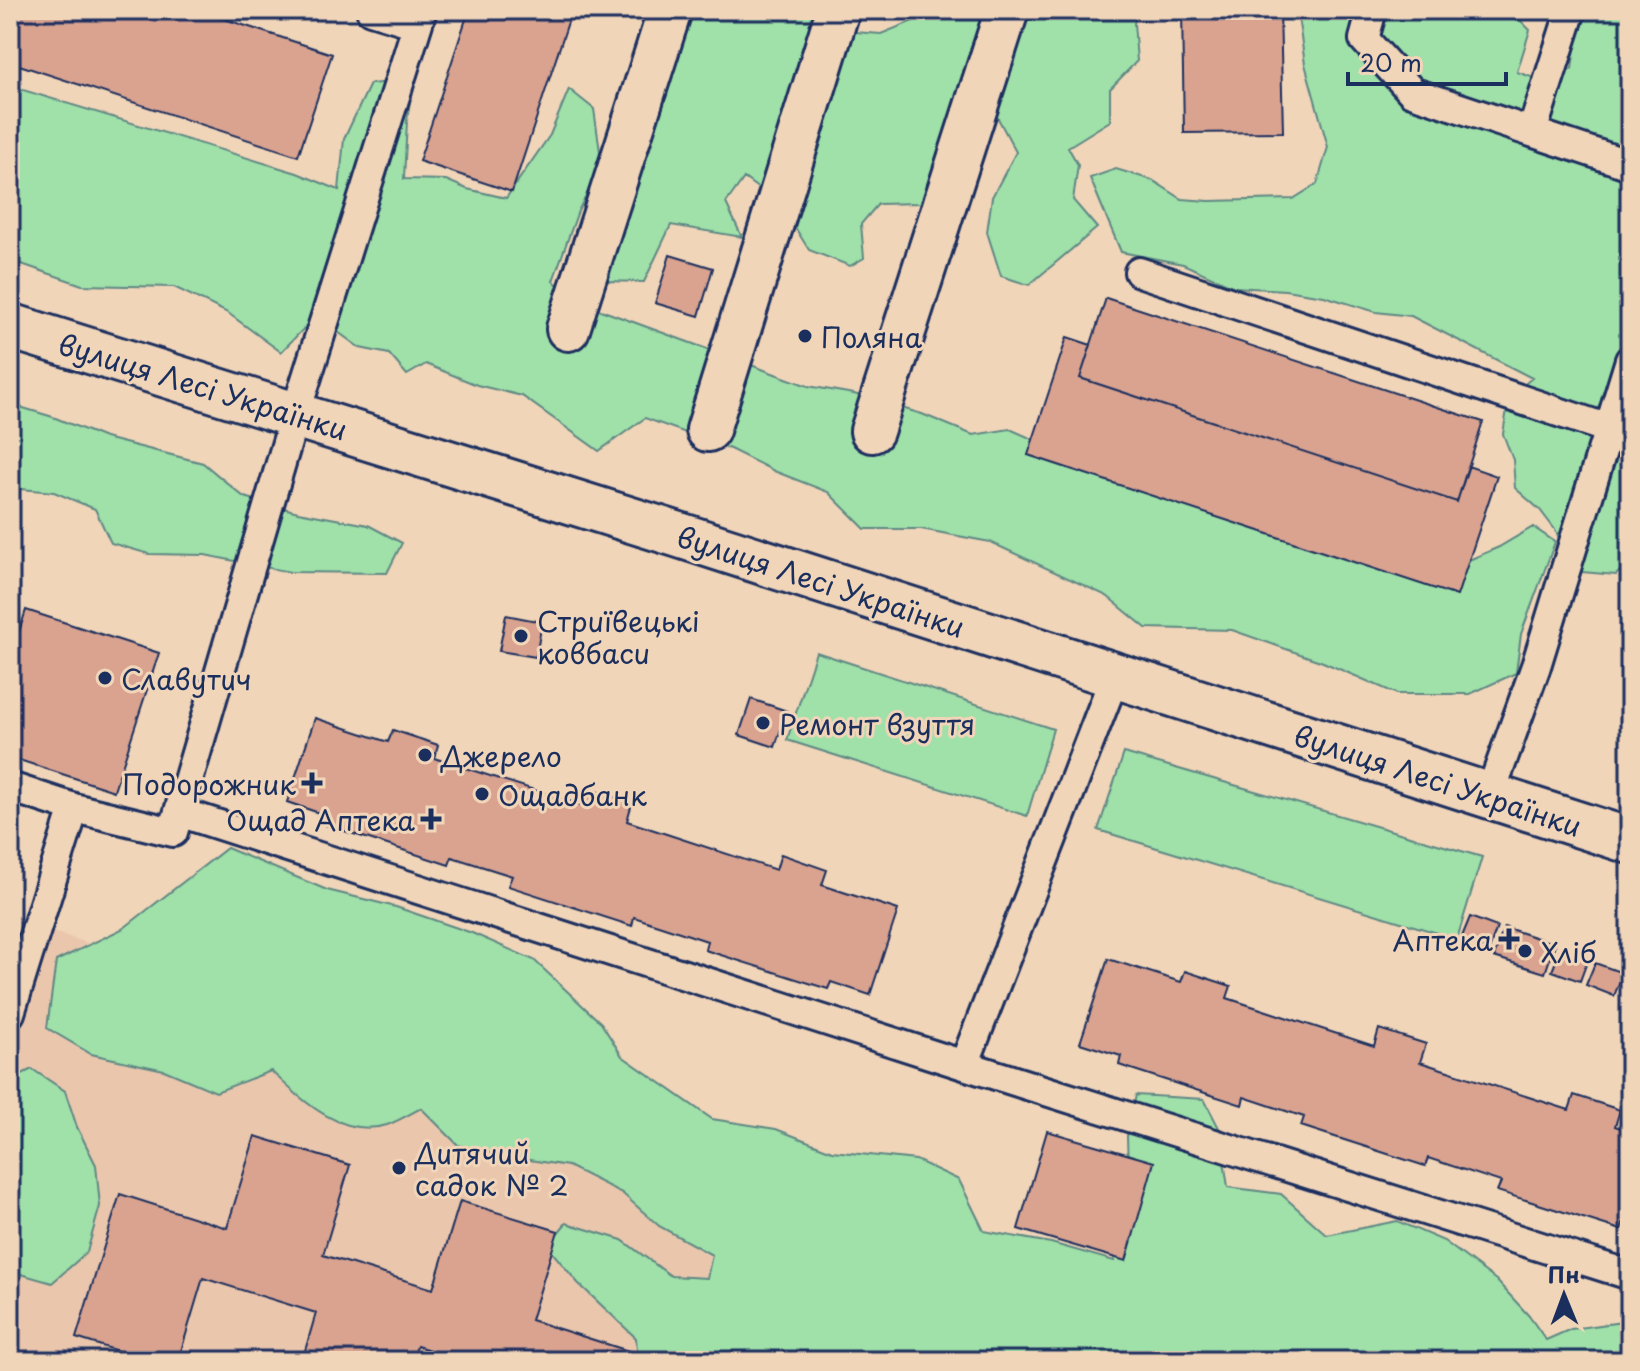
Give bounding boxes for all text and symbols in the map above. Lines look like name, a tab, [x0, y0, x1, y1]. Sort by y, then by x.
scale bar	[1348, 36, 1506, 86]
text: 20 m	[1360, 44, 1422, 80]
place label: Поляна	[821, 315, 923, 358]
street label: вулиця Лесі Українки	[53, 322, 353, 450]
marker: Поляна	[796, 327, 814, 345]
street label: вулиця Лесі Українки	[672, 514, 970, 648]
place label: Стриївецькі ковбаси	[537, 599, 700, 674]
marker: Стриївецькі ковбаси	[512, 627, 530, 645]
place label: Славутич	[121, 657, 252, 700]
marker: Славутич	[96, 669, 114, 687]
place label: Ремонт взуття	[779, 702, 975, 745]
street label: вулиця Лесі Українки	[1289, 713, 1587, 847]
marker: Ремонт взуття	[754, 714, 772, 732]
place label: Джерело	[440, 734, 562, 777]
marker: Джерело	[416, 746, 434, 764]
place label: Подорожник	[122, 762, 296, 805]
place label: Ощадбанк	[498, 773, 647, 816]
marker: Подорожник	[303, 774, 321, 792]
marker: Ощадбанк	[473, 785, 491, 803]
place label: Ощад Аптека	[226, 798, 416, 841]
marker: Ощад Аптека	[422, 810, 440, 828]
place label: Аптека	[1393, 918, 1494, 961]
marker: Аптека	[1500, 930, 1518, 948]
place label: Хліб	[1541, 930, 1596, 973]
marker: Хліб	[1516, 942, 1534, 960]
place label: Дитячий садок № 2	[414, 1131, 569, 1206]
marker: Дитячий садок № 2	[390, 1159, 408, 1177]
north arrow	[1524, 1255, 1604, 1335]
text: Пн	[1547, 1257, 1580, 1290]

